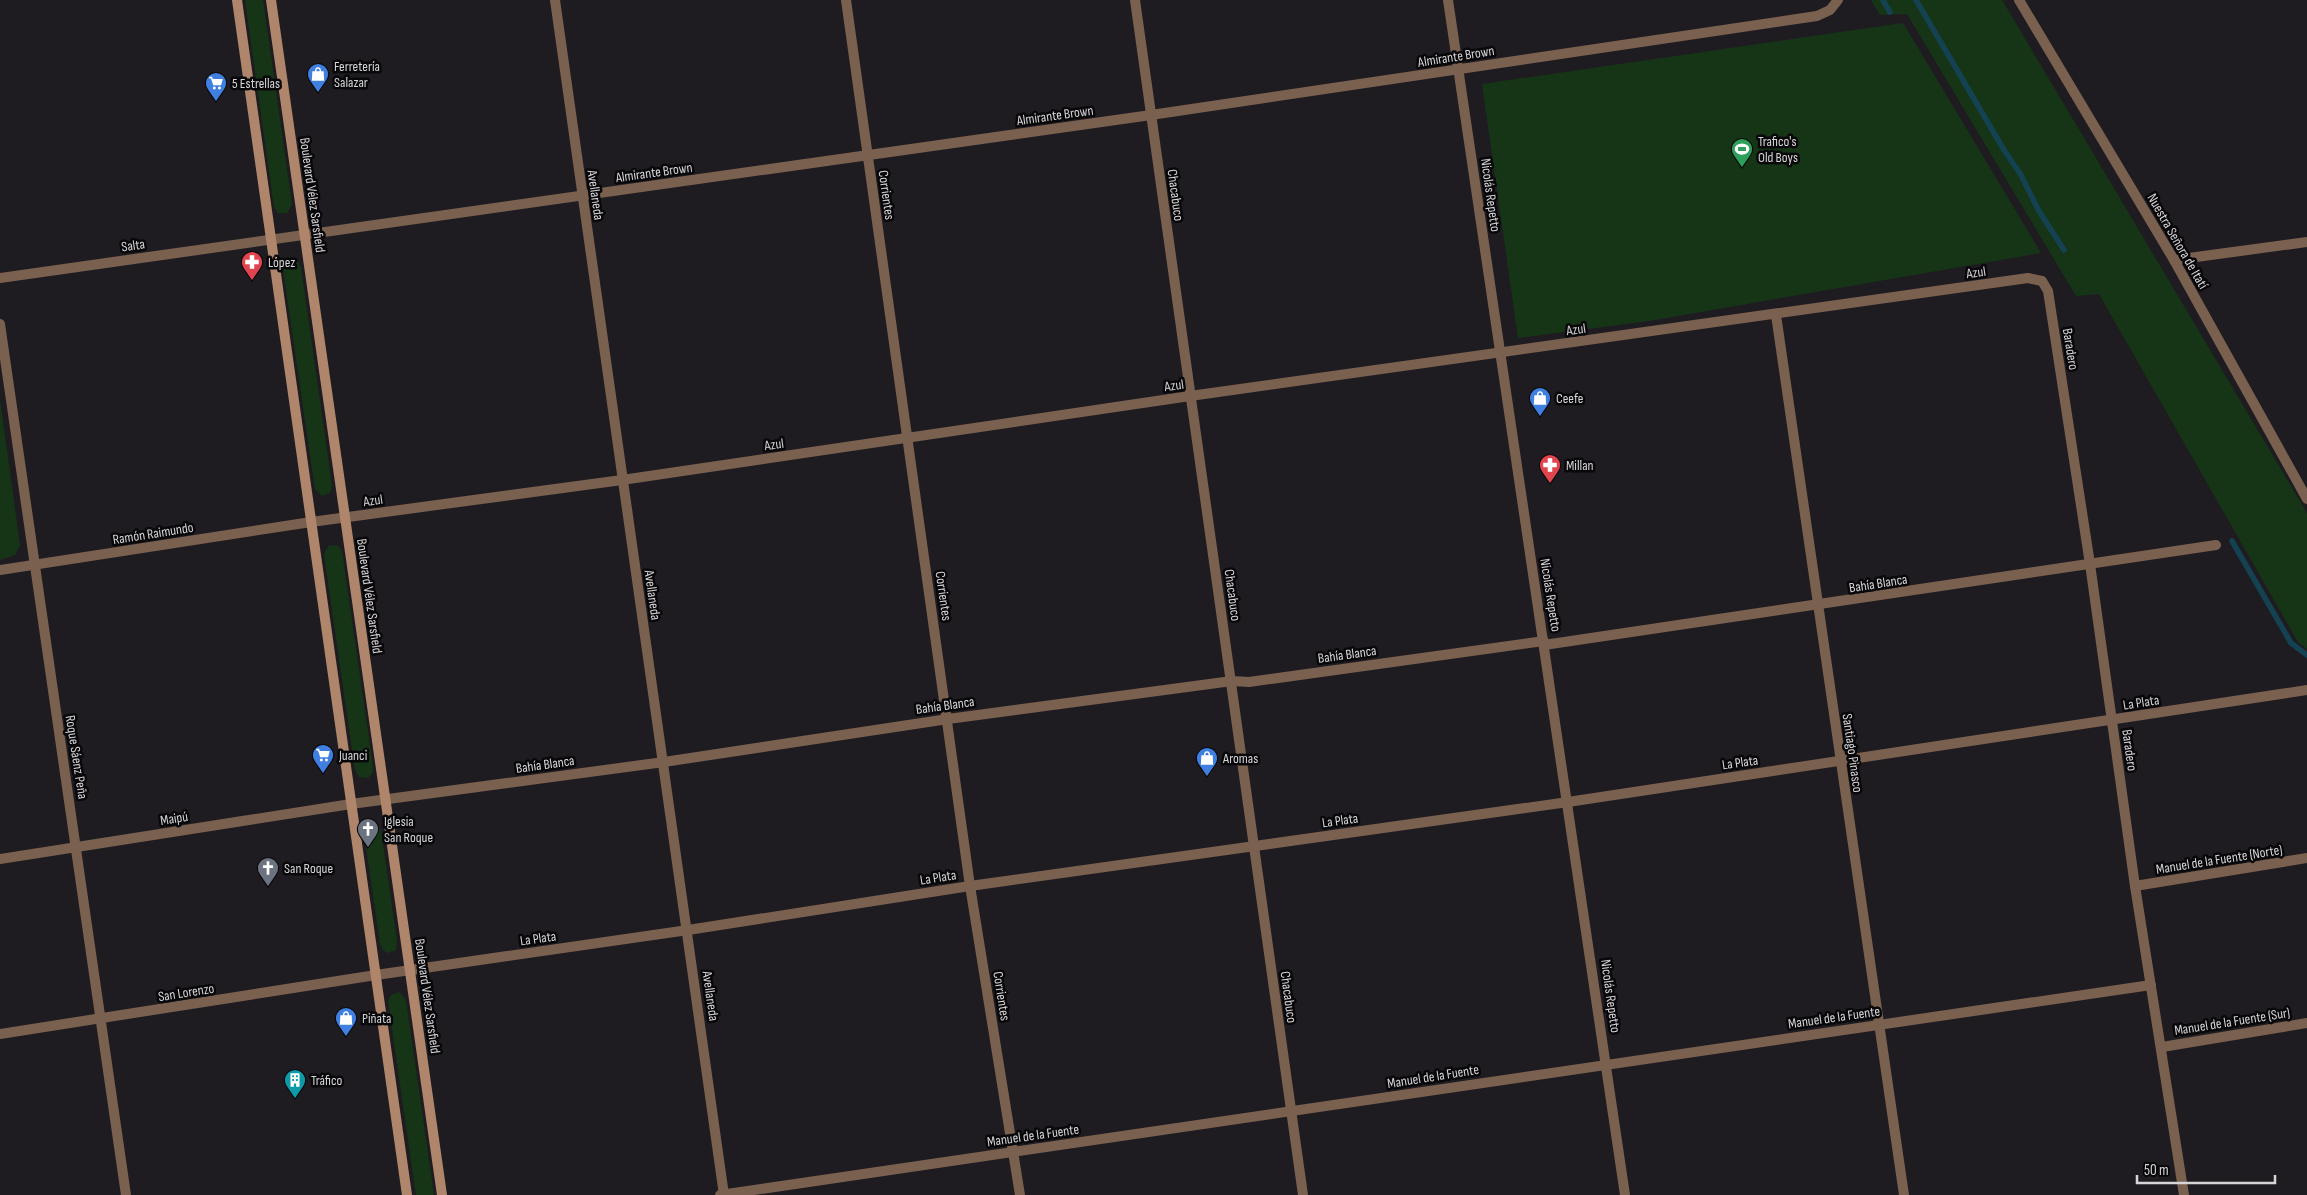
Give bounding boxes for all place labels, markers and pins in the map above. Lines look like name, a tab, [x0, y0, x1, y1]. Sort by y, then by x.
place label: Ferretería Salazar	[334, 58, 380, 91]
shop icon: Ferretería Salazar	[306, 62, 330, 93]
supermarket icon: 5 Estrellas	[204, 71, 228, 102]
place label: 5 Estrellas	[232, 75, 280, 92]
place label: Trafico's Old Boys	[1758, 133, 1798, 166]
sports icon: Trafico's Old Boys	[1730, 137, 1754, 168]
pharmacy icon: López	[240, 250, 264, 281]
place label: López	[268, 254, 295, 271]
shop icon: Ceefe	[1528, 386, 1552, 417]
place label: Ceefe	[1556, 390, 1583, 407]
pharmacy icon: Millan	[1538, 453, 1562, 484]
place label: Millan	[1566, 457, 1594, 474]
supermarket icon: Juanci	[311, 743, 335, 774]
shop icon: Aromas	[1195, 746, 1219, 777]
place label: Juanci	[338, 747, 367, 764]
place label: Aromas	[1222, 750, 1258, 767]
place label: Iglesia San Roque	[384, 813, 433, 846]
church icon: Iglesia San Roque	[356, 817, 380, 848]
church icon: San Roque	[256, 856, 280, 887]
place label: San Roque	[284, 860, 333, 877]
shop icon: Piñata	[334, 1006, 358, 1037]
place label: Piñata	[362, 1010, 391, 1027]
building icon: Tráfico	[283, 1068, 307, 1099]
place label: Tráfico	[311, 1072, 342, 1089]

